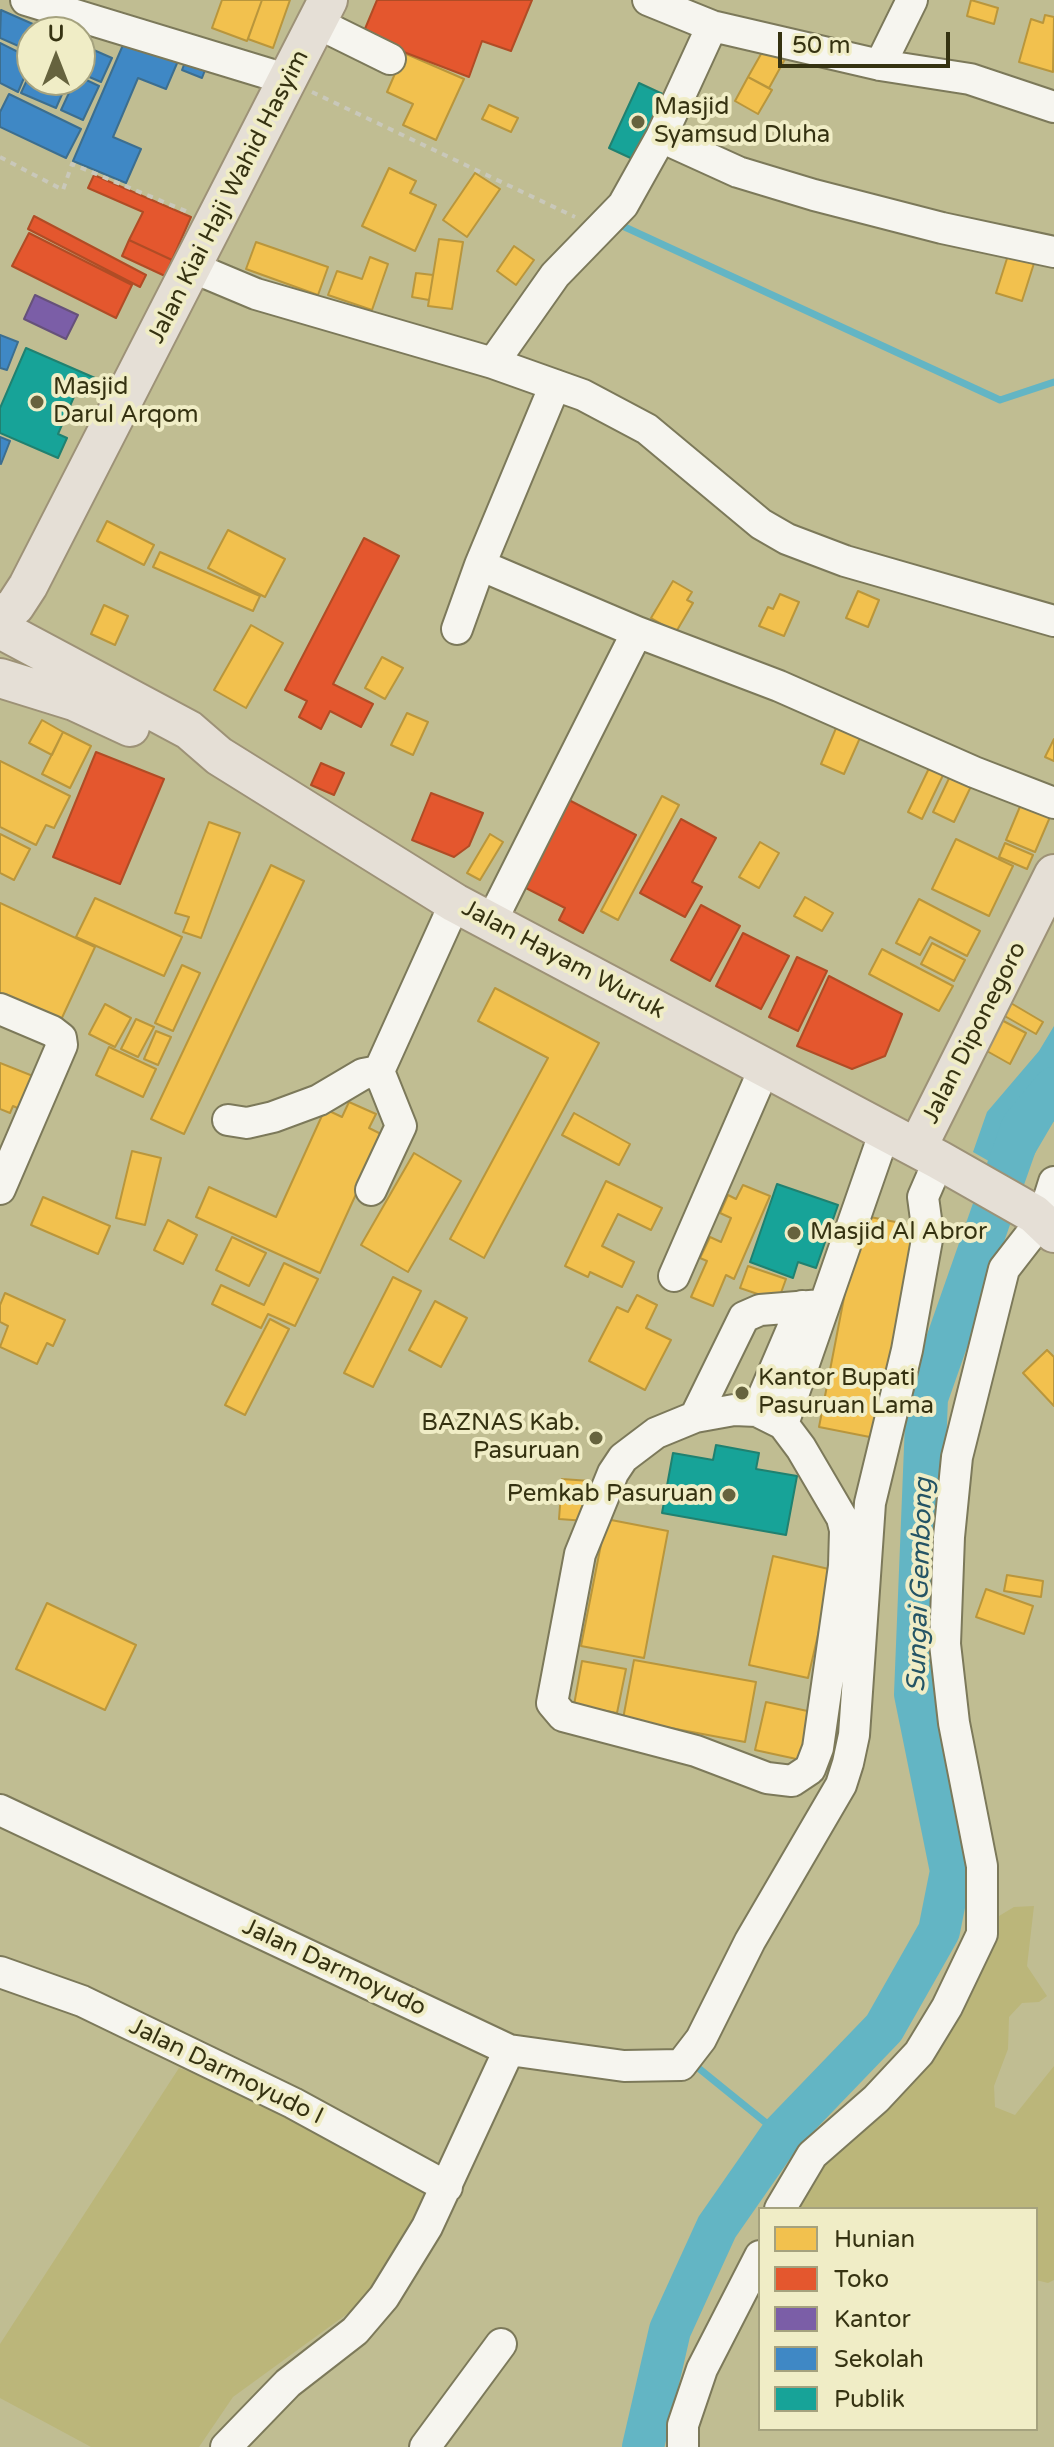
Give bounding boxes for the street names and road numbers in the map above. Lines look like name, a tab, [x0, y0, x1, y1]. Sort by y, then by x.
street label: Jalan Kiai Haji Wahid Hasyim	[142, 46, 316, 348]
street label: Jalan Hayam Wuruk	[457, 894, 669, 1026]
street label: Jalan Diponegoro	[917, 937, 1033, 1129]
street label: Jalan Darmoyudo	[238, 1913, 430, 2023]
street label: Jalan Darmoyudo I	[124, 2013, 328, 2131]

